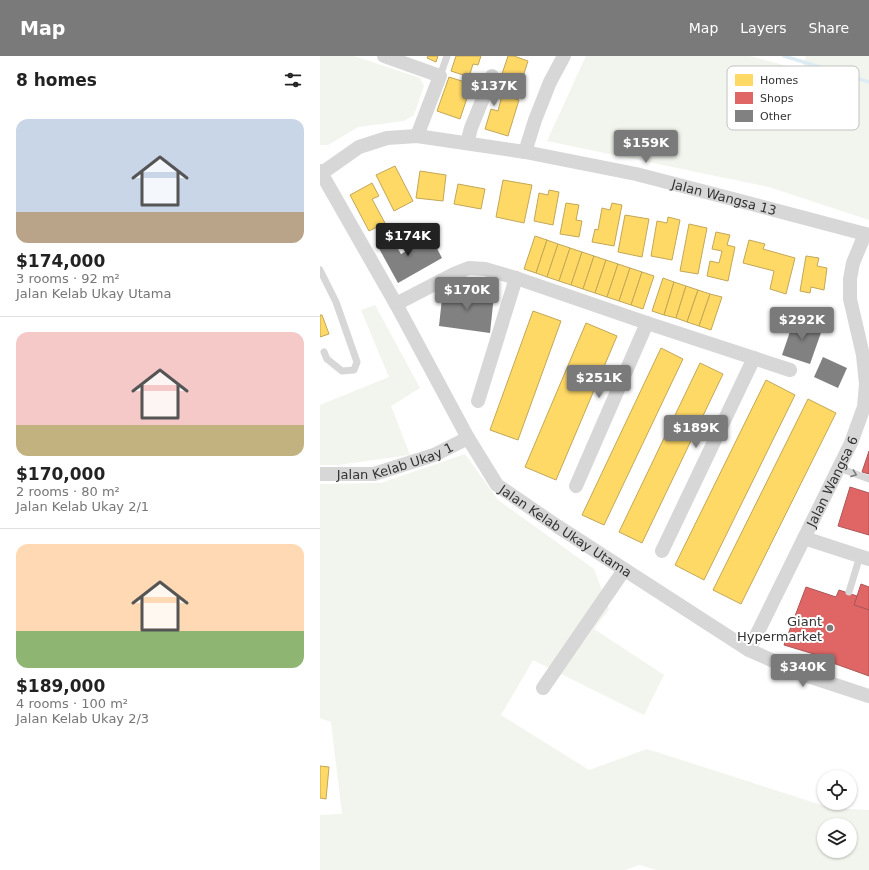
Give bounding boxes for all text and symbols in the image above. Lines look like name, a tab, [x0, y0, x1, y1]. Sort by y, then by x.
text: Map	[20, 17, 65, 39]
text: Map	[689, 20, 718, 36]
text: Layers	[740, 20, 787, 36]
text: Share	[809, 20, 849, 36]
legend	[727, 66, 859, 130]
icon: filters	[282, 69, 304, 91]
text: 8 homes	[16, 70, 97, 90]
pin: $137K	[466, 73, 522, 107]
text: Homes	[760, 74, 798, 87]
text: $137K	[471, 78, 517, 93]
text: Shops	[760, 92, 794, 105]
text: Other	[760, 110, 792, 123]
pin: $159K	[618, 130, 674, 164]
text: $159K	[623, 135, 669, 150]
icon: home	[124, 145, 196, 217]
street label: Jalan Wangsa 13	[669, 176, 778, 218]
pin: $174K	[380, 223, 436, 257]
text: $174K	[385, 228, 431, 243]
text: $174,000	[16, 251, 105, 271]
text: 3 rooms · 92 m²	[16, 271, 120, 286]
pin: $170K	[439, 277, 495, 311]
text: $170K	[444, 282, 490, 297]
text: Jalan Kelab Ukay Utama	[16, 286, 171, 301]
pin: $292K	[774, 307, 830, 341]
text: $292K	[779, 312, 825, 327]
icon: home	[124, 358, 196, 430]
pin: $251K	[571, 365, 627, 399]
text: $251K	[576, 370, 622, 385]
pin: $189K	[668, 415, 724, 449]
text: $189K	[673, 420, 719, 435]
street label: Jalan Wangsa 6	[803, 434, 861, 530]
street label: Jalan Kelab Ukay 1	[336, 440, 456, 482]
text: $170,000	[16, 464, 105, 484]
one-way arrow	[850, 469, 857, 477]
street label: Jalan Kelab Ukay Utama	[496, 481, 634, 580]
text: 2 rooms · 80 m²	[16, 484, 120, 499]
text: Jalan Kelab Ukay 2/1	[16, 499, 149, 514]
icon: home	[124, 570, 196, 642]
place label: Giant Hypermarket	[737, 614, 822, 644]
marker: Giant Hypermarket	[825, 623, 835, 633]
pin: $340K	[775, 654, 831, 688]
text: $340K	[780, 659, 826, 674]
text: $189,000	[16, 676, 105, 696]
text: 4 rooms · 100 m²	[16, 696, 128, 711]
text: Jalan Kelab Ukay 2/3	[16, 711, 149, 726]
map controls	[817, 770, 857, 858]
button: locate	[817, 770, 857, 810]
button: layers	[817, 818, 857, 858]

